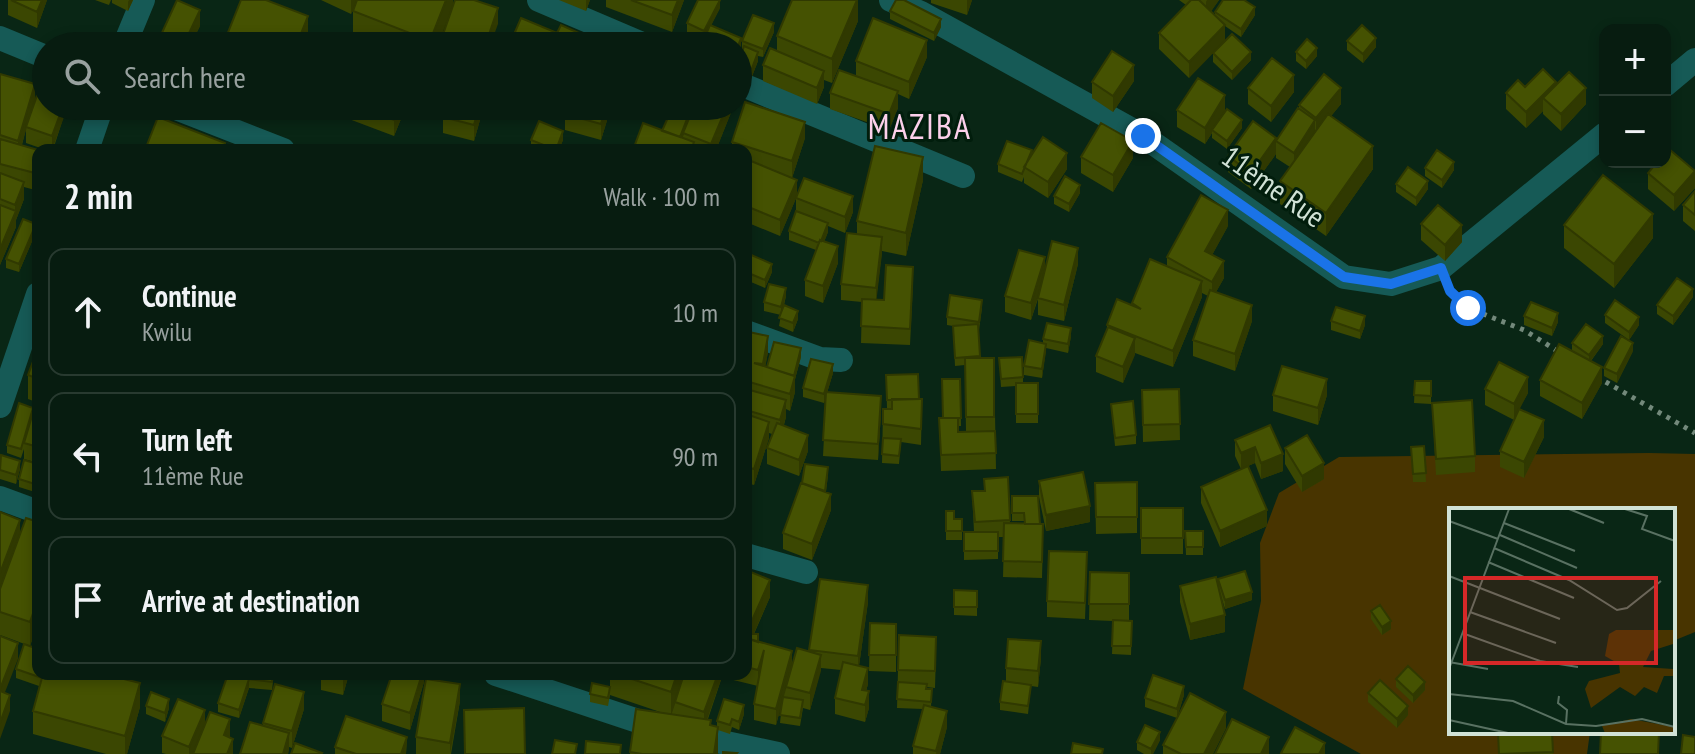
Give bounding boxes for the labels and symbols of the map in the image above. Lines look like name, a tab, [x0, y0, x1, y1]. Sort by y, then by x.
district label: MAZIBA	[868, 104, 972, 148]
route end	[1125, 118, 1161, 154]
street label: 11ème Rue	[1215, 136, 1333, 235]
route start	[1450, 290, 1486, 326]
inset map	[1449, 508, 1675, 734]

